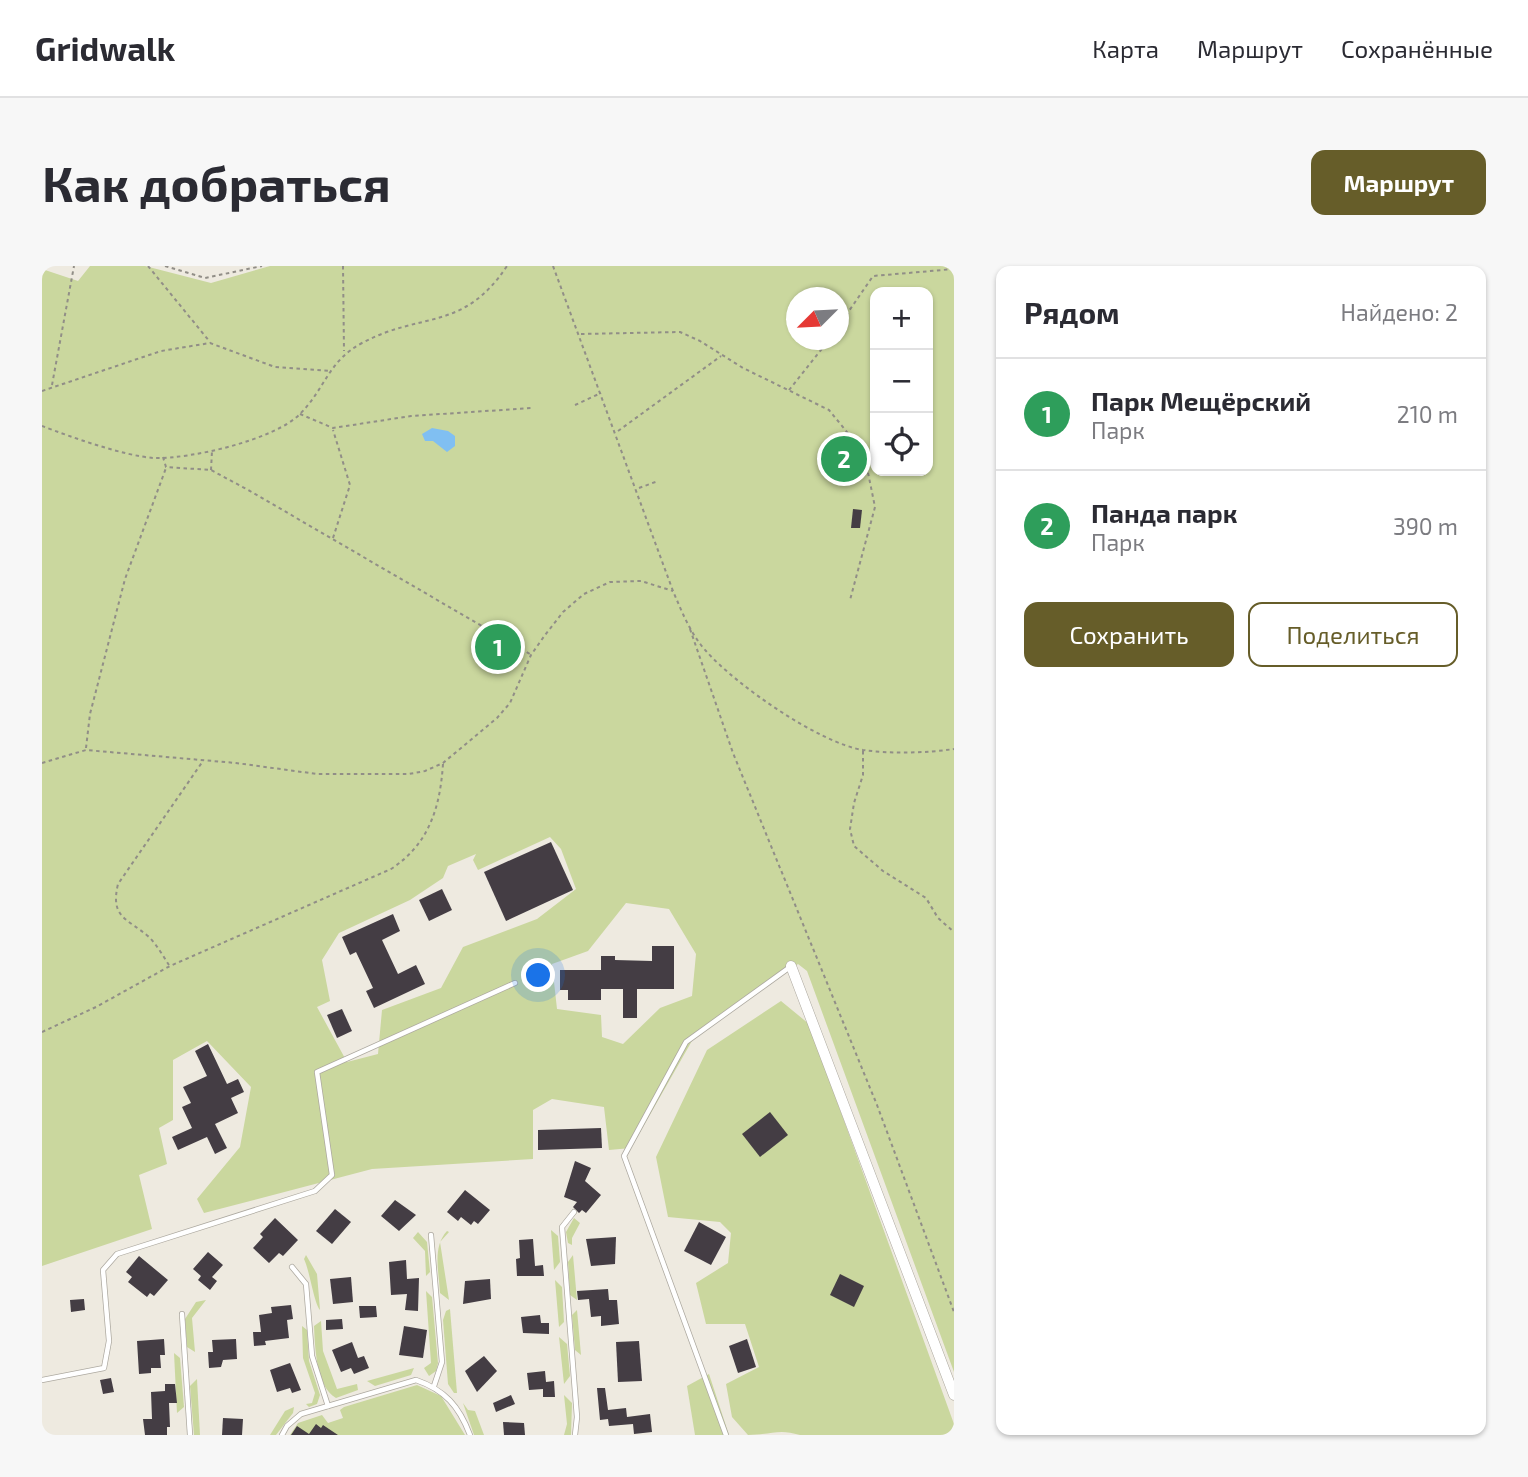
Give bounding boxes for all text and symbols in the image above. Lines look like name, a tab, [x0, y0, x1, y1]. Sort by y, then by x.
text: Gridwalk	[35, 28, 175, 68]
text: Карта	[1092, 34, 1159, 63]
text: Маршрут	[1197, 34, 1303, 63]
text: Сохранённые	[1341, 34, 1493, 63]
button: Маршрут	[1311, 150, 1486, 215]
text: Как добраться	[42, 153, 391, 212]
north arrow	[786, 287, 849, 350]
map controls	[870, 287, 933, 476]
button: +	[870, 287, 933, 350]
text: Рядом	[1024, 294, 1120, 330]
text: Найдено: 2	[1341, 298, 1458, 326]
button: −	[870, 350, 933, 413]
text: Парк Мещёрский	[1091, 385, 1311, 416]
text: 1	[1042, 400, 1052, 428]
text: 210 m	[1397, 400, 1458, 428]
button: locate	[870, 413, 933, 476]
text: Парк	[1091, 416, 1145, 444]
pin: 2	[821, 433, 867, 485]
text: Панда парк	[1091, 497, 1237, 528]
text: 2	[1040, 512, 1054, 540]
text: 390 m	[1393, 512, 1458, 540]
text: Парк	[1091, 528, 1145, 556]
button: Сохранить	[1024, 602, 1234, 667]
button: Поделиться	[1248, 602, 1458, 667]
pin: 1	[475, 621, 521, 673]
your location	[521, 958, 555, 992]

